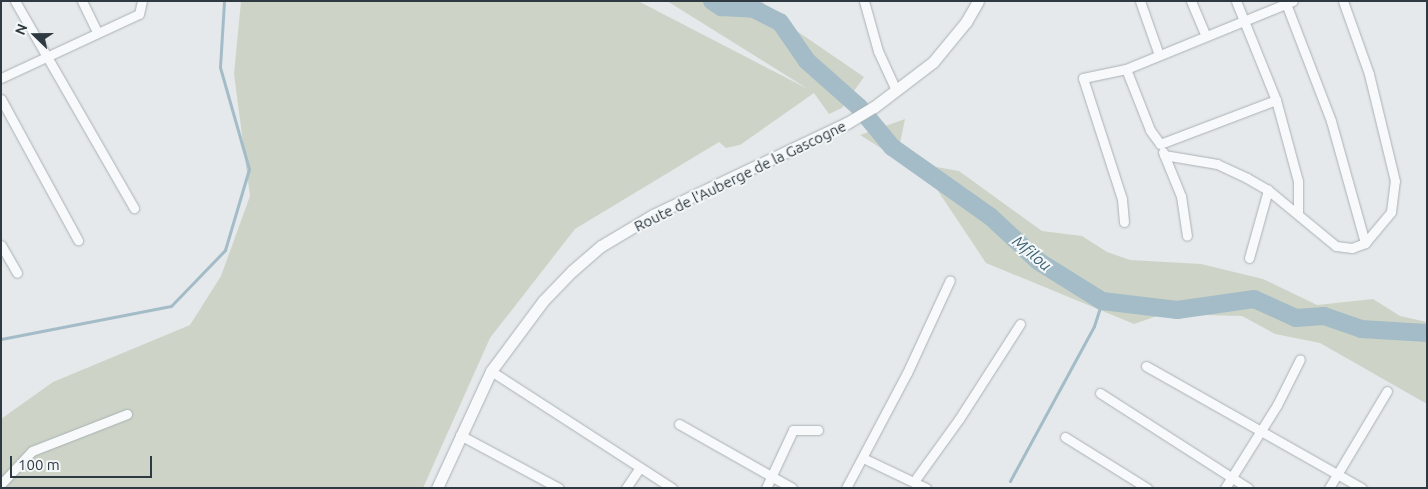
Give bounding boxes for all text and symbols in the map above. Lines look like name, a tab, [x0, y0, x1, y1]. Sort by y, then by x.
north arrow	[10, 10, 60, 60]
text: N	[12, 22, 30, 37]
street label: Route de l'Auberge de la Gascogne	[631, 117, 849, 235]
water label: Mfilou	[1009, 231, 1055, 275]
scale bar	[12, 446, 155, 478]
text: 100 m	[18, 456, 60, 473]

